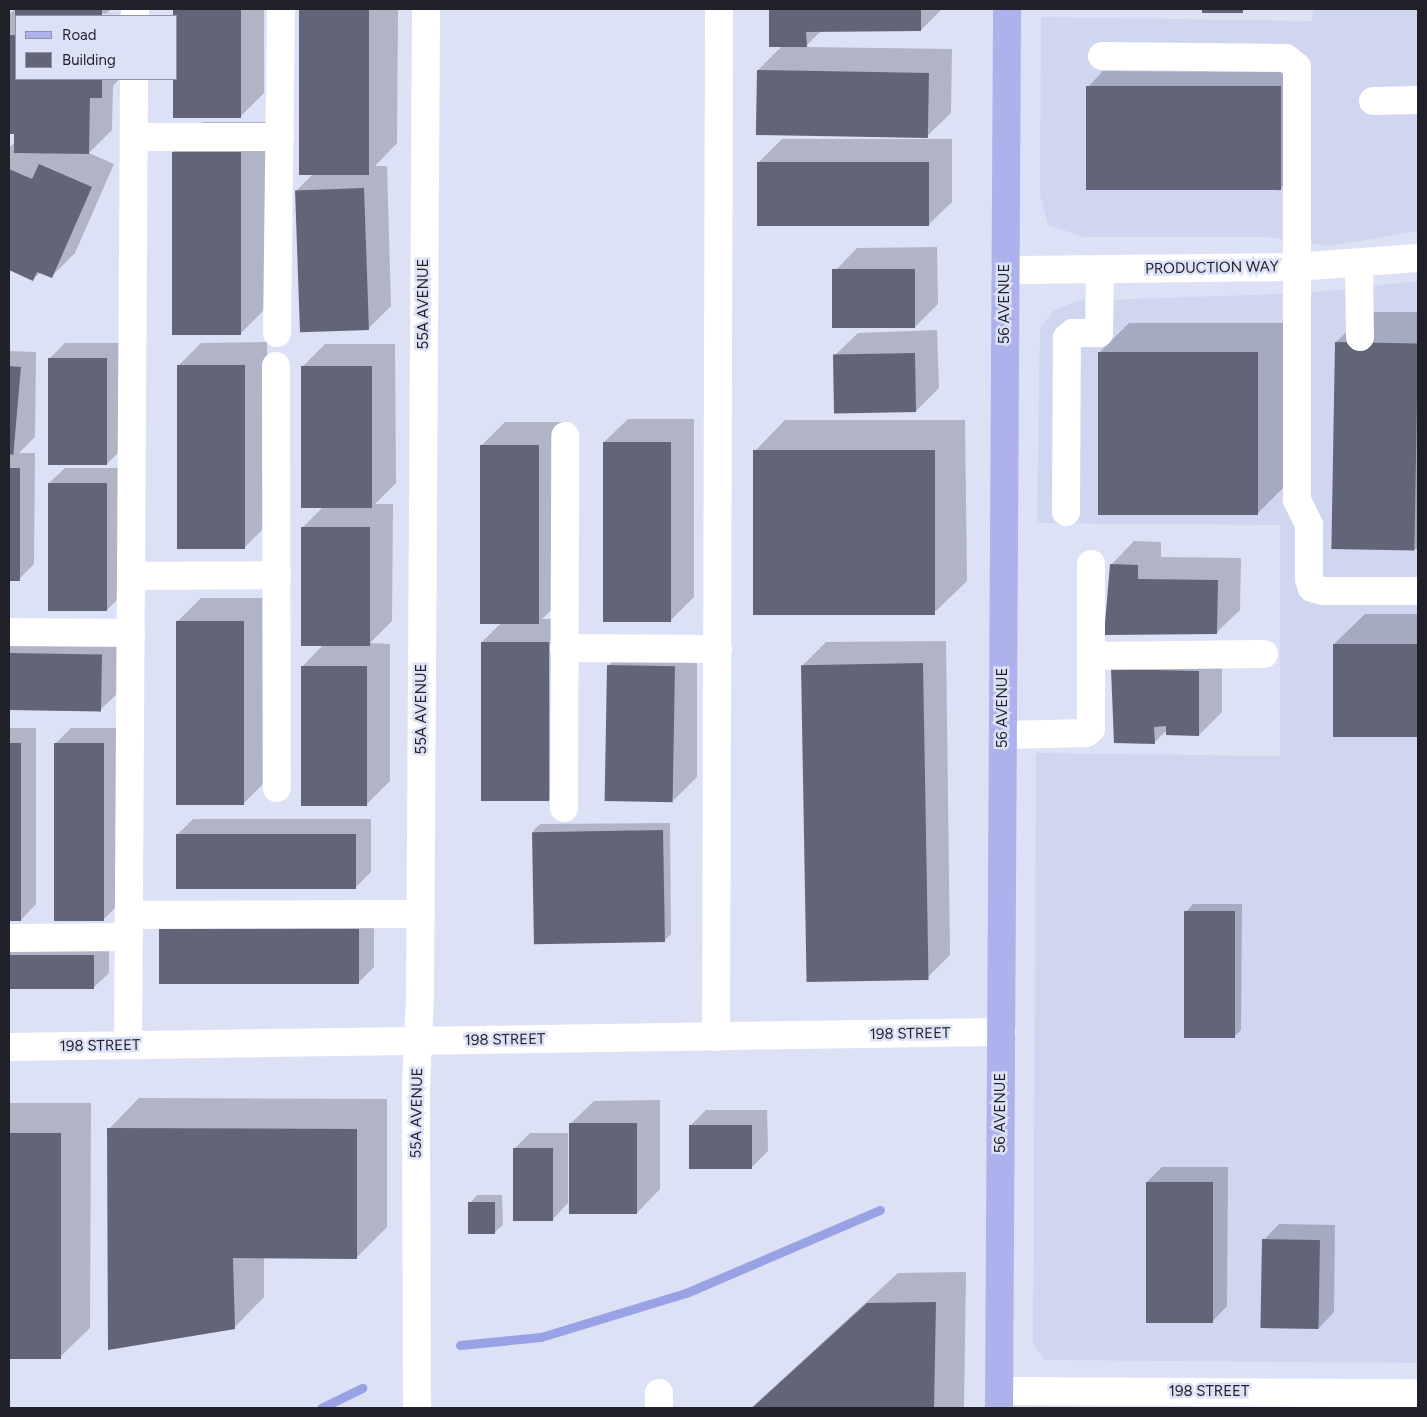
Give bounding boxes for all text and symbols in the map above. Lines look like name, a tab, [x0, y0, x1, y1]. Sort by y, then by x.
legend	[15, 15, 178, 80]
text: Road	[62, 26, 97, 44]
text: Building	[62, 51, 116, 69]
street label: PRODUCTION WAY	[1145, 258, 1279, 278]
street label: 55A AVENUE	[415, 259, 433, 349]
street label: 56 AVENUE	[996, 264, 1014, 344]
street label: 55A AVENUE	[413, 664, 431, 754]
street label: 56 AVENUE	[994, 668, 1012, 748]
street label: 198 STREET	[870, 1024, 950, 1044]
street label: 198 STREET	[465, 1030, 545, 1050]
street label: 198 STREET	[60, 1036, 140, 1056]
street label: 55A AVENUE	[407, 1067, 427, 1159]
street label: 56 AVENUE	[992, 1073, 1010, 1153]
street label: 198 STREET	[1169, 1383, 1249, 1401]

